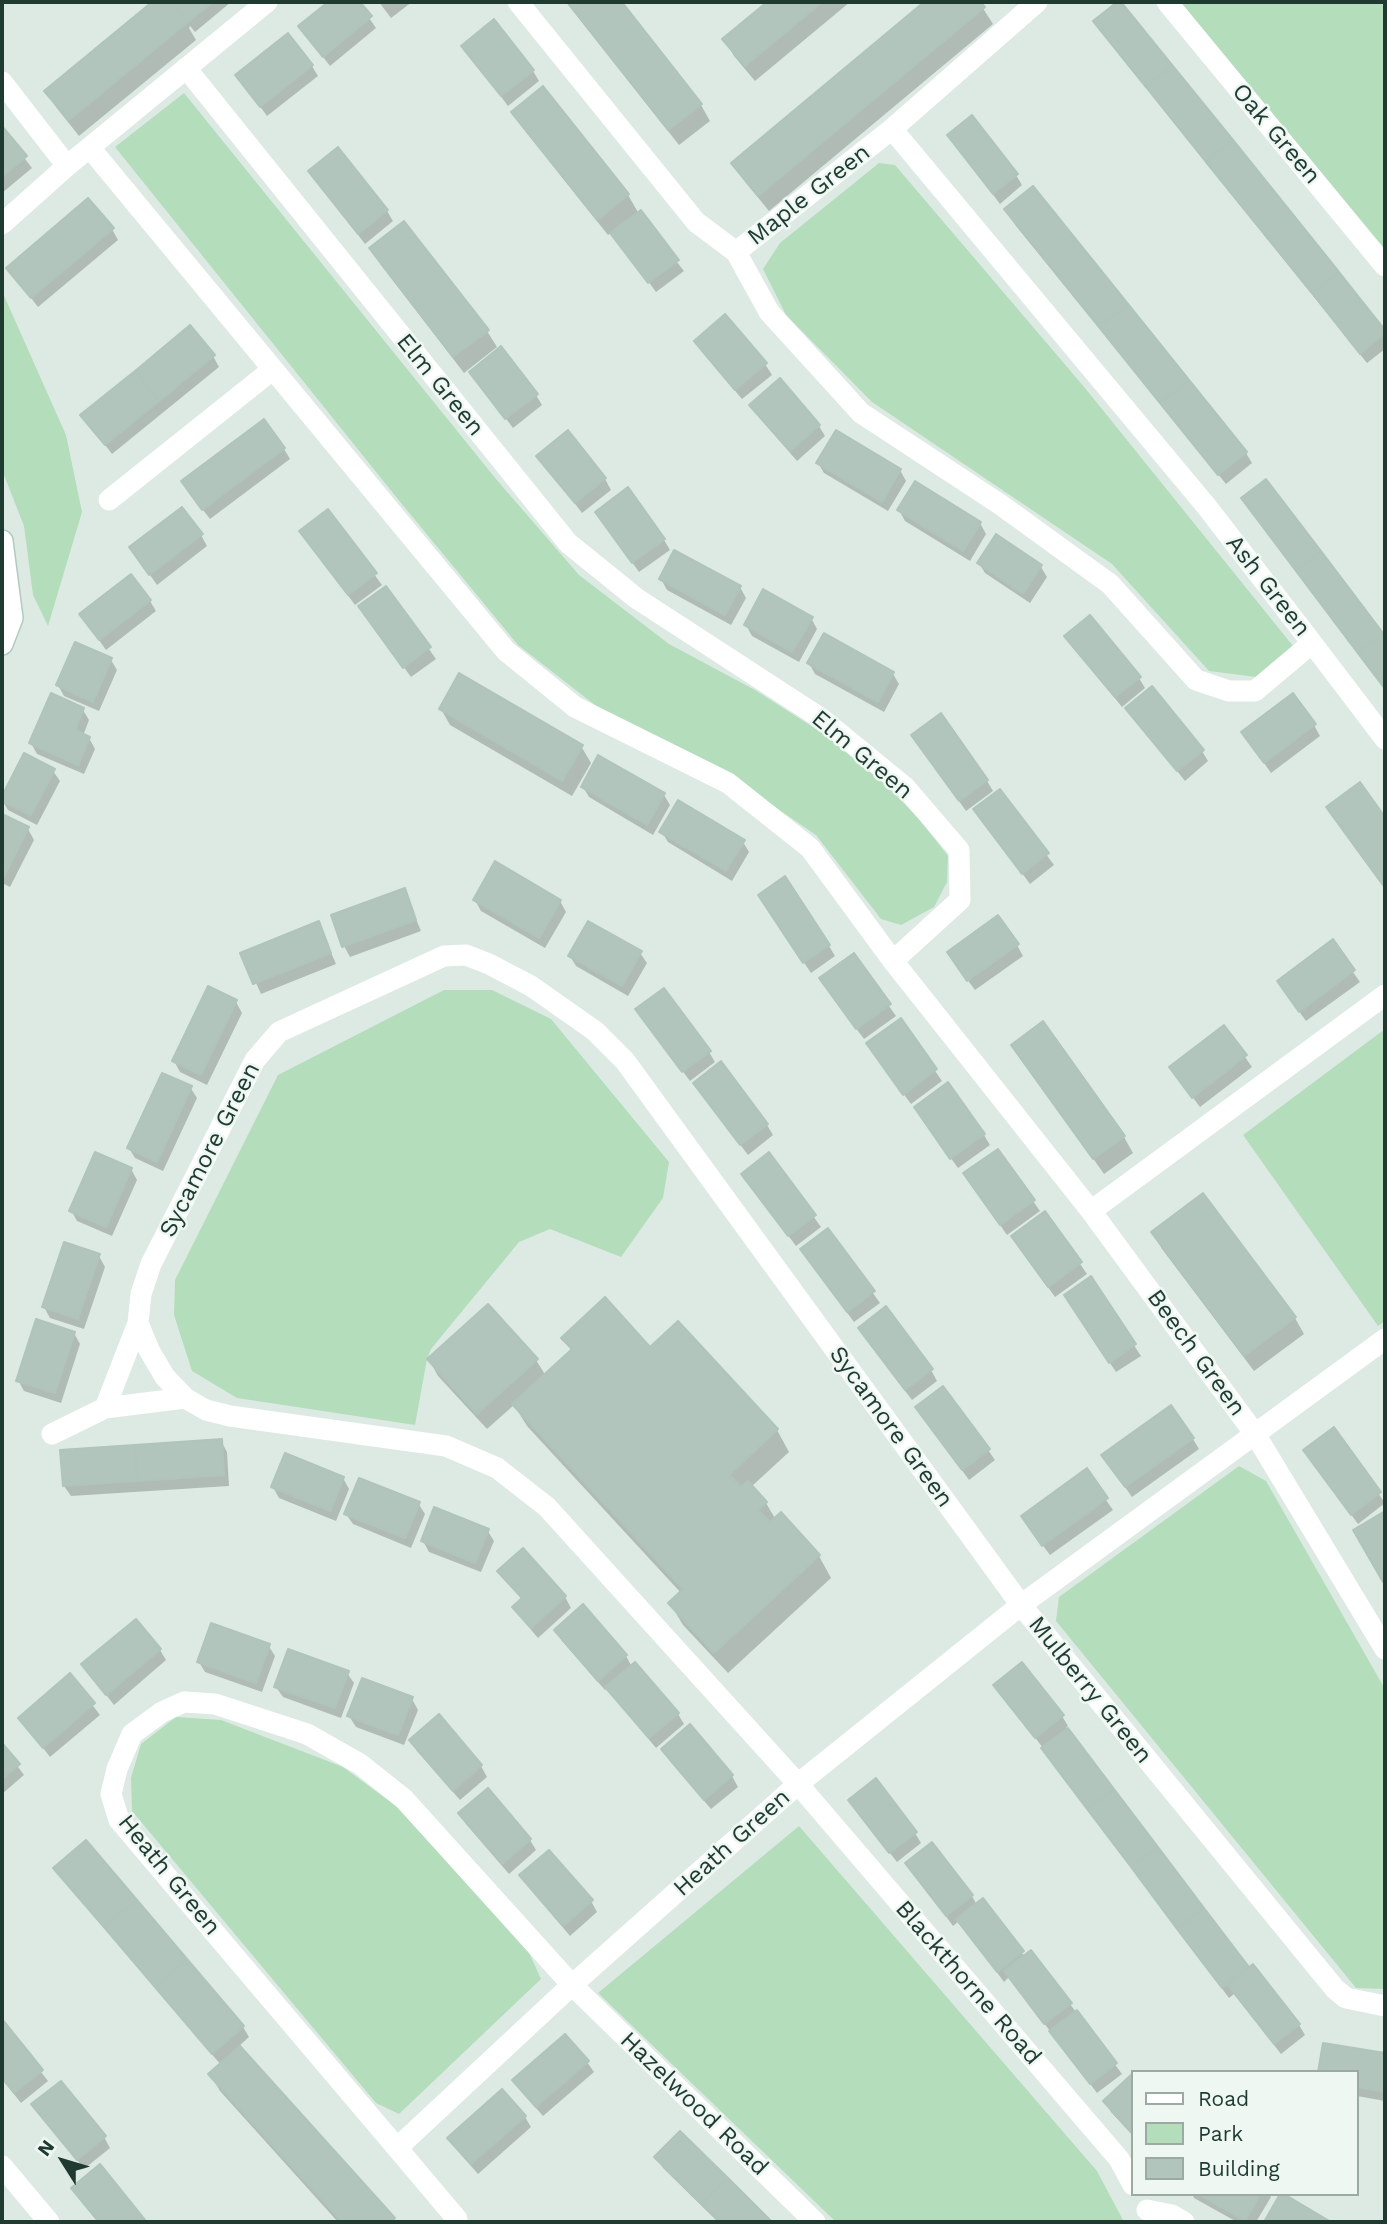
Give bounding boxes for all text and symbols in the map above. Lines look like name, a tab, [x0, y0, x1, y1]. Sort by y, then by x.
street label: Oak Green	[1226, 78, 1326, 190]
street label: Maple Green	[742, 138, 876, 252]
street label: Elm Green	[390, 328, 490, 442]
street label: Ash Green	[1219, 530, 1317, 642]
street label: Elm Green	[806, 704, 918, 806]
street label: Sycamore Green	[154, 1058, 266, 1242]
street label: Beech Green	[1141, 1284, 1251, 1422]
street label: Sycamore Green	[823, 1341, 959, 1513]
street label: Mulberry Green	[1022, 1611, 1158, 1769]
street label: Heath Green	[668, 1783, 796, 1903]
street label: Heath Green	[112, 1809, 226, 1941]
street label: Blackthorne Road	[889, 1895, 1047, 2071]
street label: Hazelwood Road	[614, 2026, 774, 2182]
legend	[1132, 2070, 1359, 2196]
text: Road	[1198, 2086, 1249, 2111]
text: Park	[1198, 2121, 1243, 2146]
north arrow	[28, 2126, 98, 2196]
text: N	[32, 2136, 59, 2161]
text: Building	[1198, 2156, 1280, 2181]

